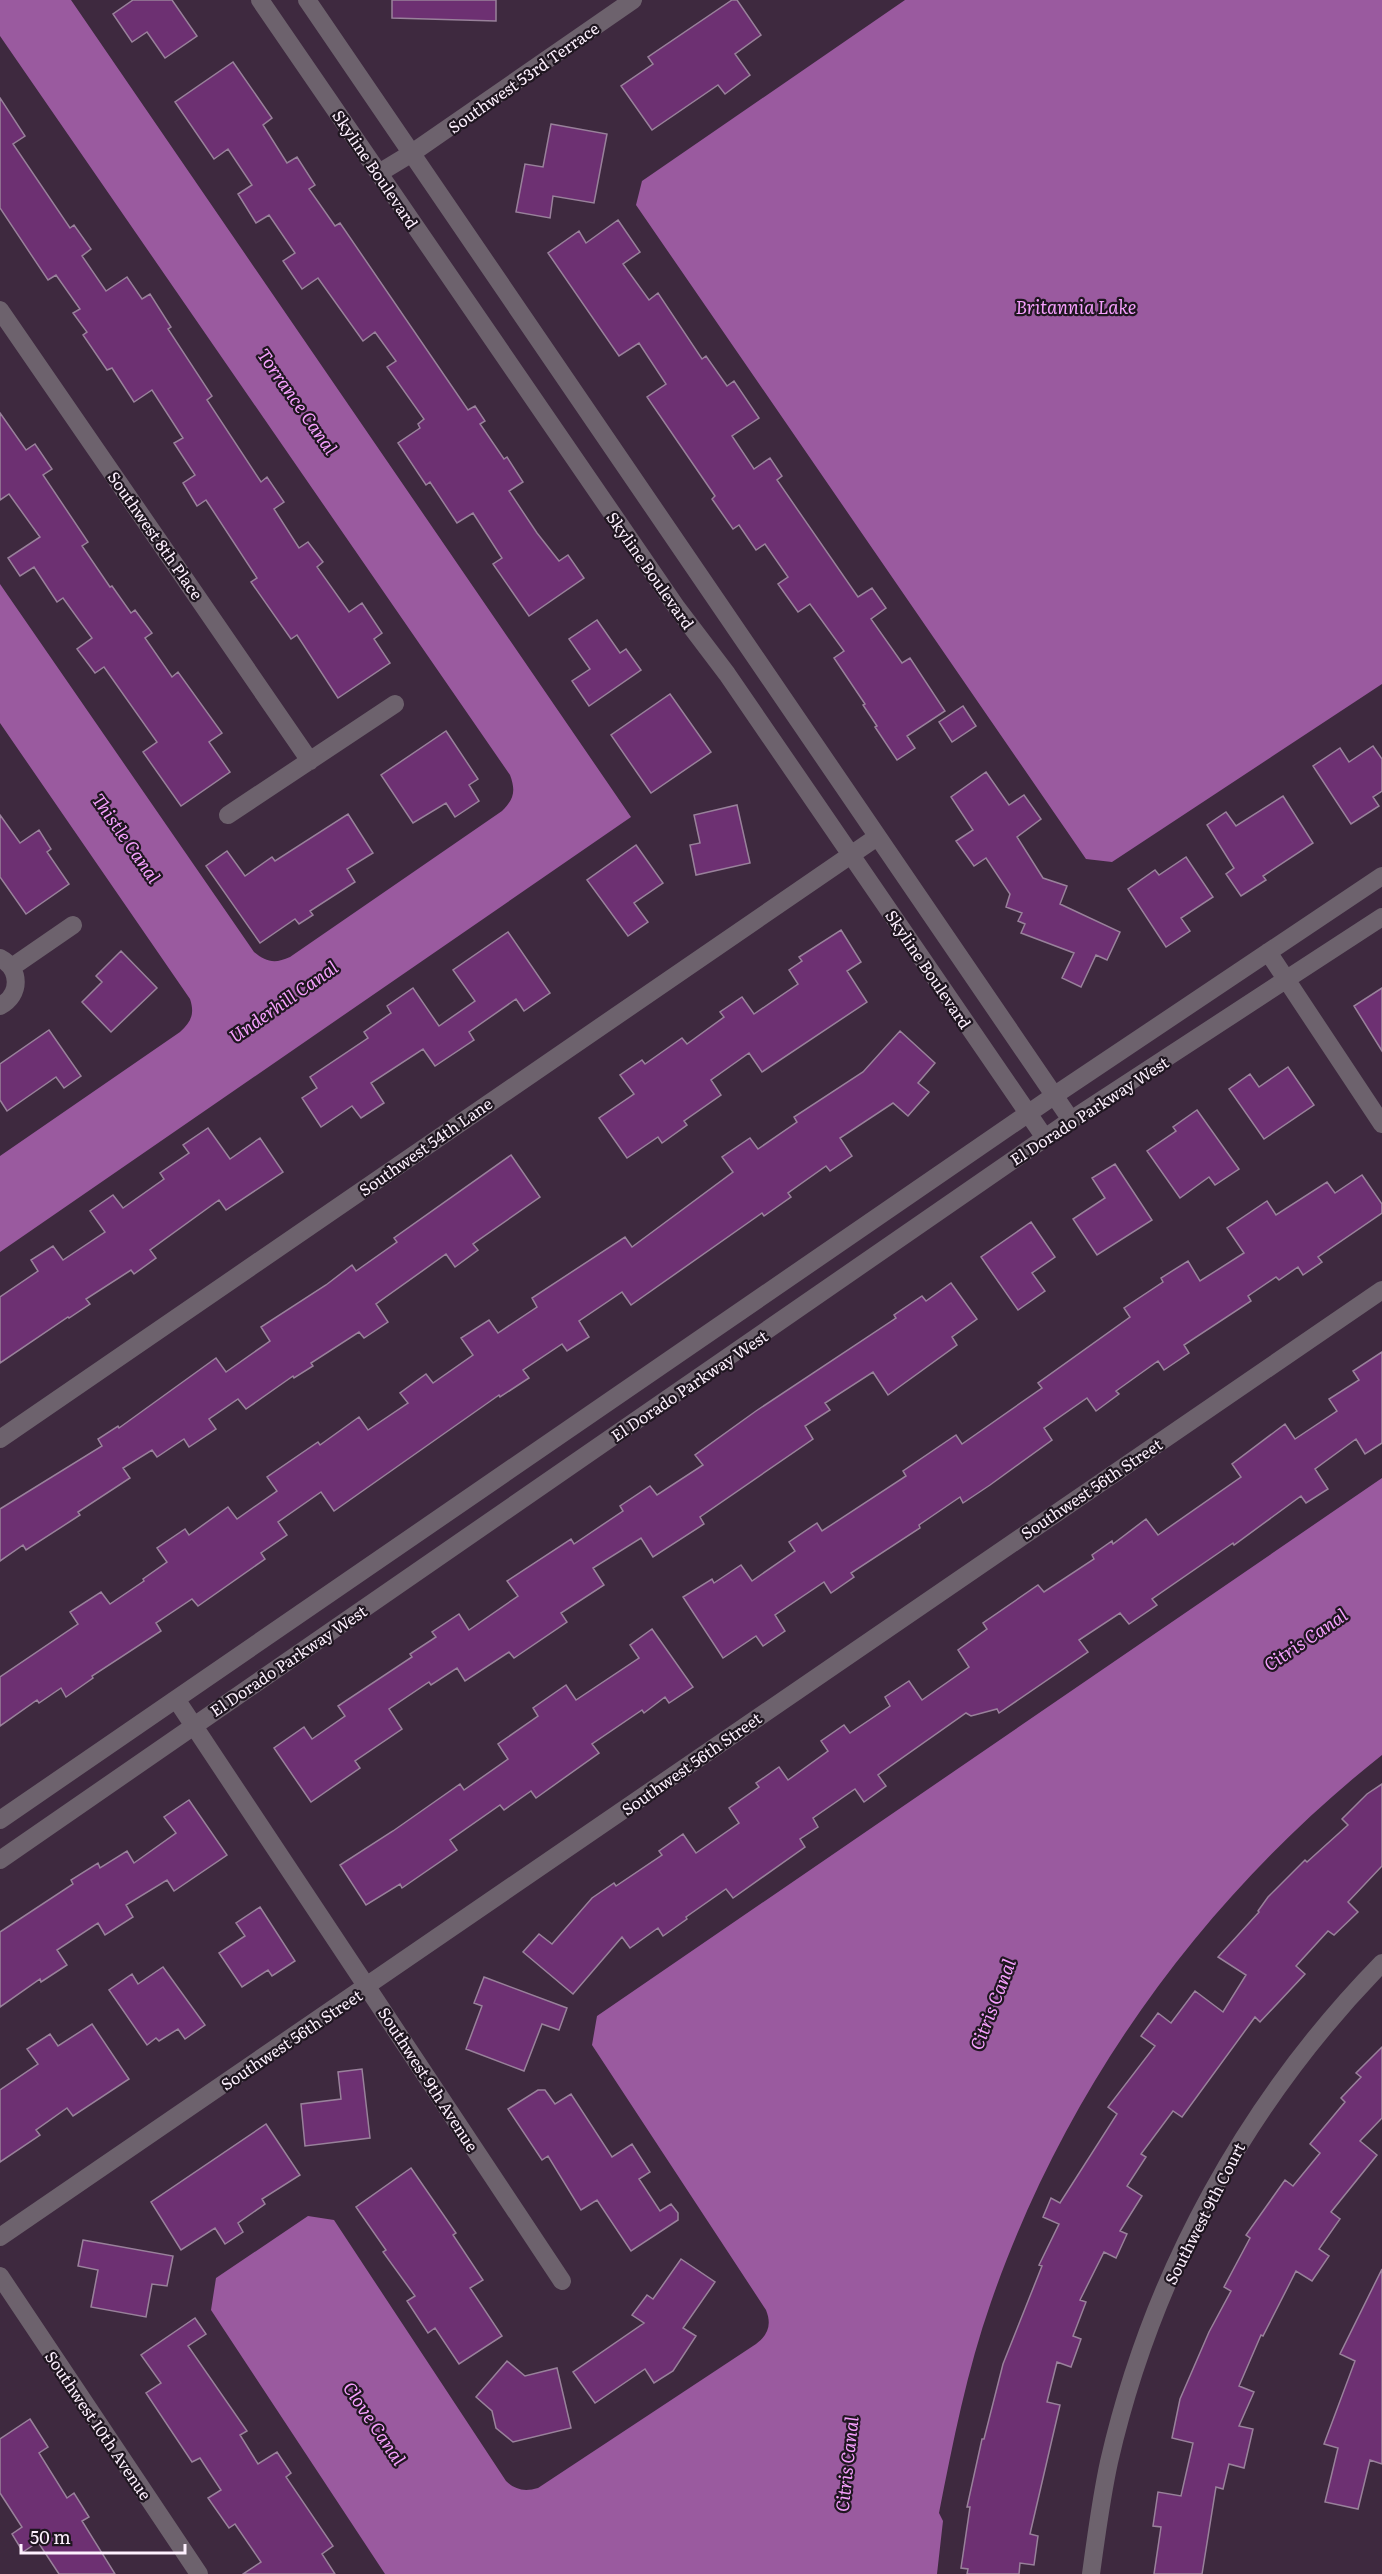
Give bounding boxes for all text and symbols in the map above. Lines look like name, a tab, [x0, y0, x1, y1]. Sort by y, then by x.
street label: Southwest 53rd Terrace	[443, 16, 603, 138]
street label: Skyline Boulevard	[327, 105, 425, 233]
water label: Britannia Lake	[1016, 293, 1136, 320]
water label: Torrance Canal	[251, 342, 345, 460]
street label: Southwest 8th Place	[103, 466, 209, 604]
street label: Skyline Boulevard	[601, 506, 701, 634]
water label: Thistle Canal	[86, 788, 168, 889]
street label: Skyline Boulevard	[880, 905, 978, 1033]
water label: Underhill Canal	[223, 953, 344, 1049]
street label: El Dorado Parkway West	[1005, 1049, 1173, 1170]
street label: Southwest 54th Lane	[353, 1091, 497, 1201]
street label: El Dorado Parkway West	[606, 1323, 773, 1447]
street label: Southwest 56th Street	[1015, 1431, 1167, 1544]
street label: El Dorado Parkway West	[205, 1598, 372, 1722]
water label: Citris Canal	[1258, 1601, 1353, 1677]
street label: Southwest 56th Street	[616, 1705, 766, 1820]
water label: Citris Canal	[962, 1954, 1022, 2054]
street label: Southwest 56th Street	[215, 1982, 367, 2095]
street label: Southwest 9th Avenue	[373, 2002, 485, 2156]
street label: Southwest 9th Court	[1158, 2137, 1250, 2288]
street label: Southwest 10th Avenue	[40, 2346, 158, 2504]
water label: Clove Canal	[337, 2376, 413, 2471]
water label: Citris Canal	[828, 2414, 865, 2513]
scale bar	[21, 2517, 184, 2555]
text: 50 m	[30, 2523, 71, 2550]

